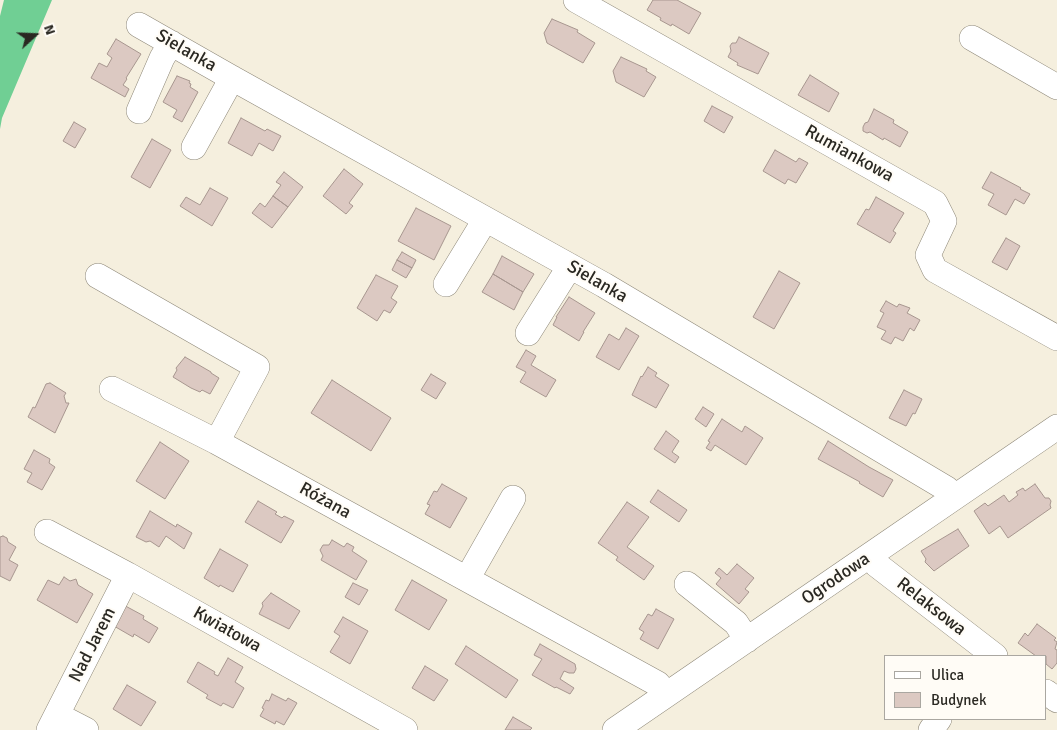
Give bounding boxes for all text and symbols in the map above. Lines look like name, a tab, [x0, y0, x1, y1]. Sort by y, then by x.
north arrow	[10, 10, 60, 60]
text: N	[40, 22, 59, 37]
street label: Sielanka	[152, 25, 220, 77]
street label: Rumiankowa	[801, 121, 897, 187]
street label: Sielanka	[563, 256, 631, 308]
street label: Różana	[295, 478, 355, 524]
street label: Ogrodowa	[798, 548, 874, 610]
street label: Relaksowa	[892, 573, 970, 641]
street label: Kwiatowa	[189, 602, 265, 658]
street label: Nad Jarem	[65, 604, 121, 686]
legend	[884, 655, 1047, 720]
text: Ulica	[931, 666, 964, 684]
text: Budynek	[931, 691, 986, 709]

